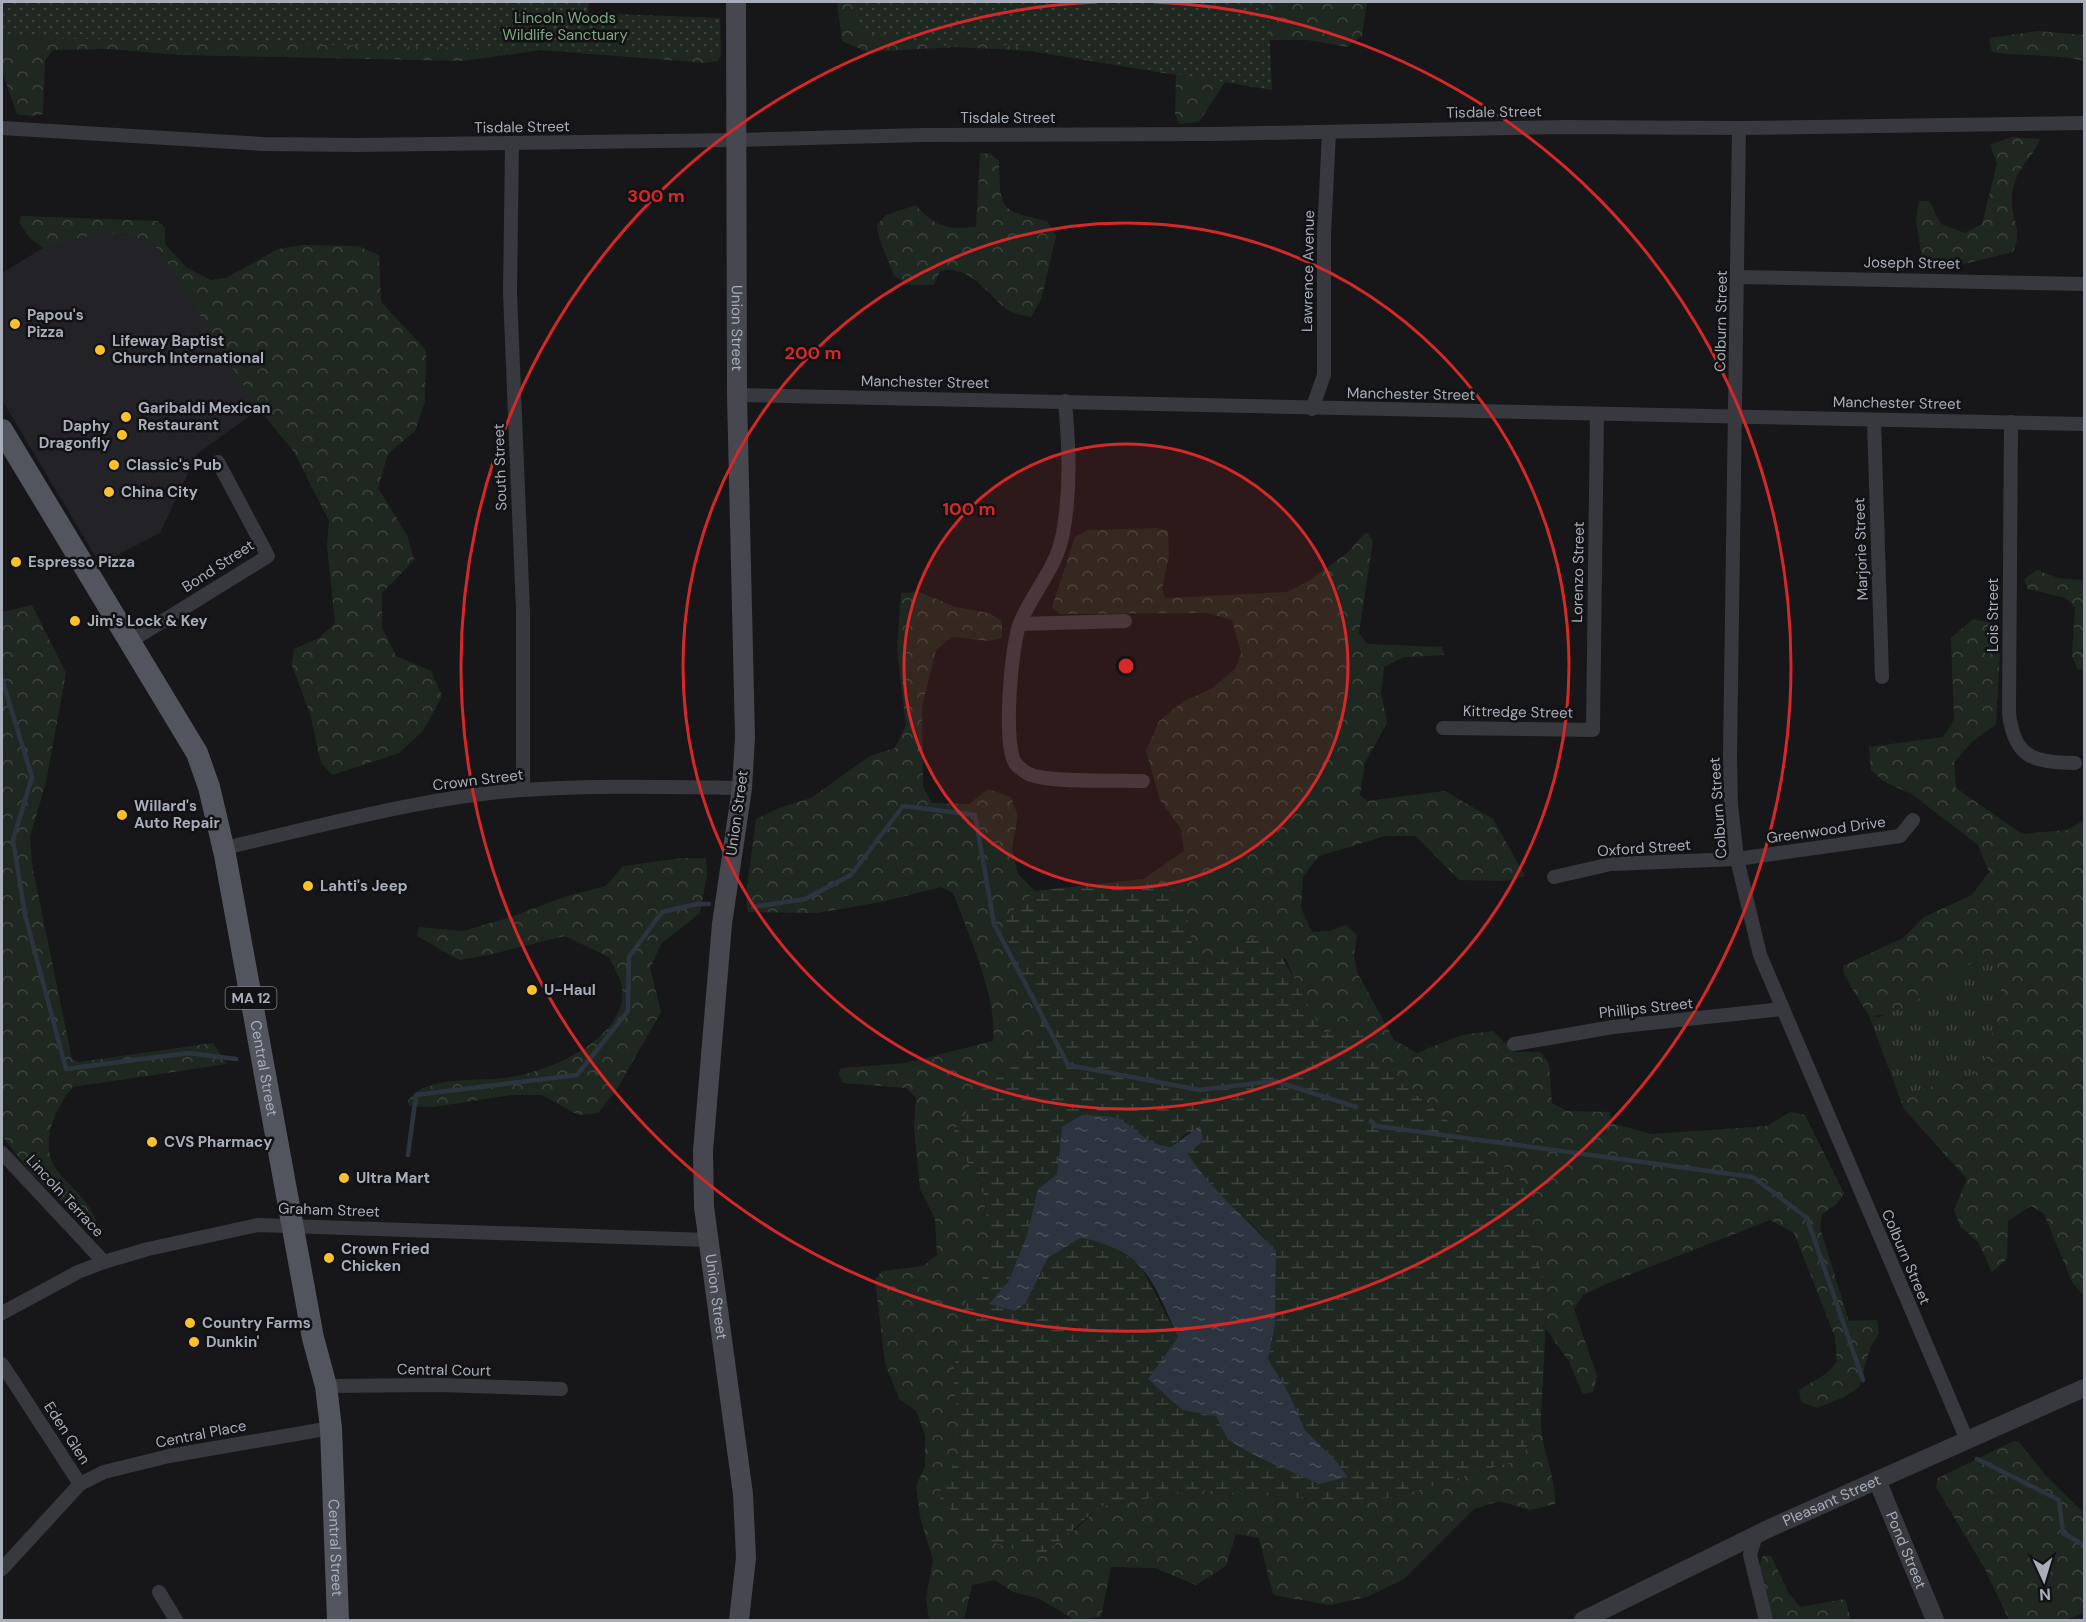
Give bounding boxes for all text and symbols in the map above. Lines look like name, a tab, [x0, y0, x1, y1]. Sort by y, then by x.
park label: Lincoln Woods Wildlife Sanctuary	[502, 8, 628, 45]
street label: Tisdale Street	[1446, 101, 1542, 123]
street label: Tisdale Street	[960, 108, 1056, 128]
street label: Tisdale Street	[474, 116, 570, 138]
text: 300 m	[627, 184, 685, 208]
street label: Lawrence Avenue	[1297, 210, 1319, 332]
street label: Joseph Street	[1863, 252, 1961, 274]
street label: Colburn Street	[1710, 270, 1732, 372]
street label: Union Street	[727, 285, 747, 371]
place label: Papou's Pizza	[27, 305, 84, 342]
marker: Papou's Pizza	[8, 317, 22, 331]
place label: Lifeway Baptist Church International	[112, 331, 264, 368]
text: 200 m	[785, 341, 841, 365]
marker: Lifeway Baptist Church International	[93, 343, 107, 357]
street label: Manchester Street	[861, 371, 990, 393]
street label: Manchester Street	[1347, 383, 1476, 405]
street label: Manchester Street	[1833, 392, 1962, 414]
place label: Garibaldi Mexican Restaurant	[138, 398, 270, 435]
marker: Garibaldi Mexican Restaurant	[119, 410, 133, 424]
place label: Daphy Dragonfly	[39, 416, 110, 453]
street label: South Street	[488, 423, 512, 511]
marker: Daphy Dragonfly	[115, 428, 129, 442]
place label: Classic's Pub	[126, 455, 222, 475]
marker: Classic's Pub	[107, 458, 121, 472]
place label: China City	[121, 482, 198, 502]
marker: China City	[102, 485, 116, 499]
text: 100 m	[942, 497, 996, 521]
street label: Marjorie Street	[1849, 497, 1873, 601]
street label: Lorenzo Street	[1567, 521, 1589, 623]
street label: Bond Street	[178, 535, 258, 597]
place label: Espresso Pizza	[28, 552, 135, 572]
marker: Espresso Pizza	[9, 555, 23, 569]
street label: Lois Street	[1983, 578, 2003, 652]
place label: Jim's Lock & Key	[87, 611, 208, 631]
marker: Jim's Lock & Key	[68, 614, 82, 628]
centre of rings	[1116, 656, 1136, 676]
street label: Kittredge Street	[1463, 701, 1573, 723]
street label: Colburn Street	[1704, 756, 1732, 859]
street label: Crown Street	[432, 765, 525, 795]
street label: Union Street	[721, 769, 753, 857]
place label: Willard's Auto Repair	[134, 796, 220, 833]
marker: Willard's Auto Repair	[115, 808, 129, 822]
street label: Greenwood Drive	[1765, 812, 1887, 848]
street label: Oxford Street	[1596, 835, 1692, 861]
place label: Lahti's Jeep	[320, 876, 408, 896]
marker: Lahti's Jeep	[301, 879, 315, 893]
place label: U-Haul	[544, 980, 596, 1000]
marker: U-Haul	[525, 983, 539, 997]
road number: MA 12	[226, 987, 276, 1009]
street label: Phillips Street	[1598, 993, 1694, 1023]
street label: Central Street	[245, 1019, 282, 1118]
place label: CVS Pharmacy	[164, 1132, 272, 1152]
marker: CVS Pharmacy	[145, 1135, 159, 1149]
street label: Lincoln Terrace	[22, 1151, 108, 1241]
place label: Ultra Mart	[356, 1168, 430, 1188]
marker: Ultra Mart	[337, 1171, 351, 1185]
street label: Graham Street	[278, 1198, 380, 1222]
street label: Colburn Street	[1877, 1206, 1935, 1308]
place label: Crown Fried Chicken	[341, 1239, 430, 1276]
marker: Crown Fried Chicken	[322, 1251, 336, 1265]
street label: Union Street	[700, 1253, 732, 1341]
place label: Country Farms	[202, 1313, 311, 1333]
marker: Country Farms	[183, 1316, 197, 1330]
place label: Dunkin'	[206, 1332, 259, 1352]
marker: Dunkin'	[187, 1335, 201, 1349]
street label: Central Court	[397, 1359, 492, 1381]
street label: Eden Glen	[39, 1398, 95, 1468]
street label: Central Place	[154, 1415, 248, 1453]
street label: Pleasant Street	[1779, 1470, 1884, 1531]
street label: Central Street	[324, 1499, 347, 1597]
street label: Pond Street	[1881, 1509, 1931, 1592]
north arrow	[2014, 1550, 2074, 1610]
text: N	[2038, 1584, 2052, 1605]

